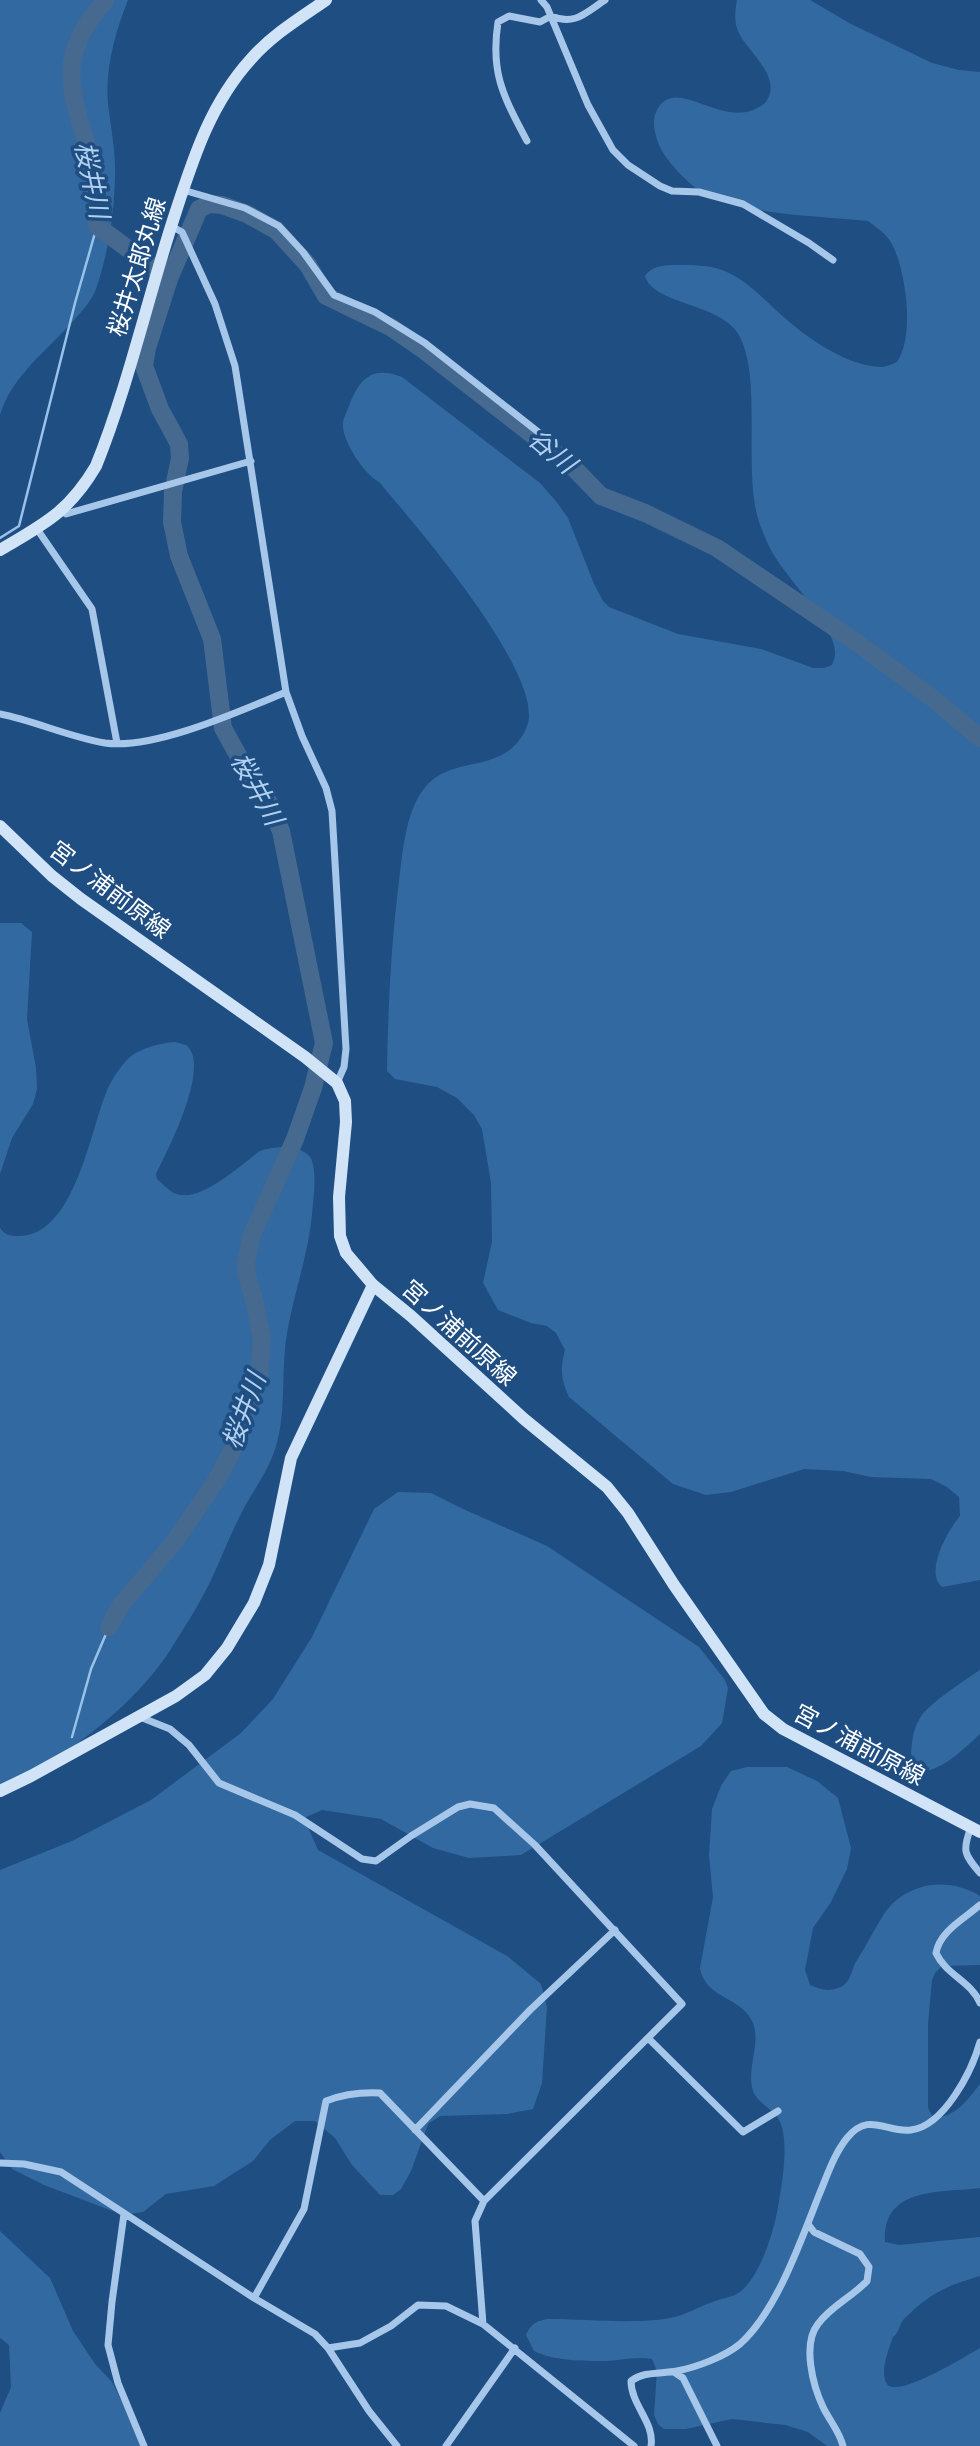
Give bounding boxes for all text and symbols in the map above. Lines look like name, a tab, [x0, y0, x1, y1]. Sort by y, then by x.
water label: 桜井川	[65, 138, 119, 225]
street label: 桜井太郎丸線	[99, 193, 174, 341]
water label: 谷川	[520, 420, 586, 484]
water label: 桜井川	[221, 746, 294, 835]
street label: 宮ノ浦前原線	[42, 832, 178, 947]
street label: 宮ノ浦前原線	[394, 1271, 525, 1394]
water label: 桜井川	[213, 1365, 276, 1454]
street label: 宮ノ浦前原線	[787, 1695, 931, 1794]

